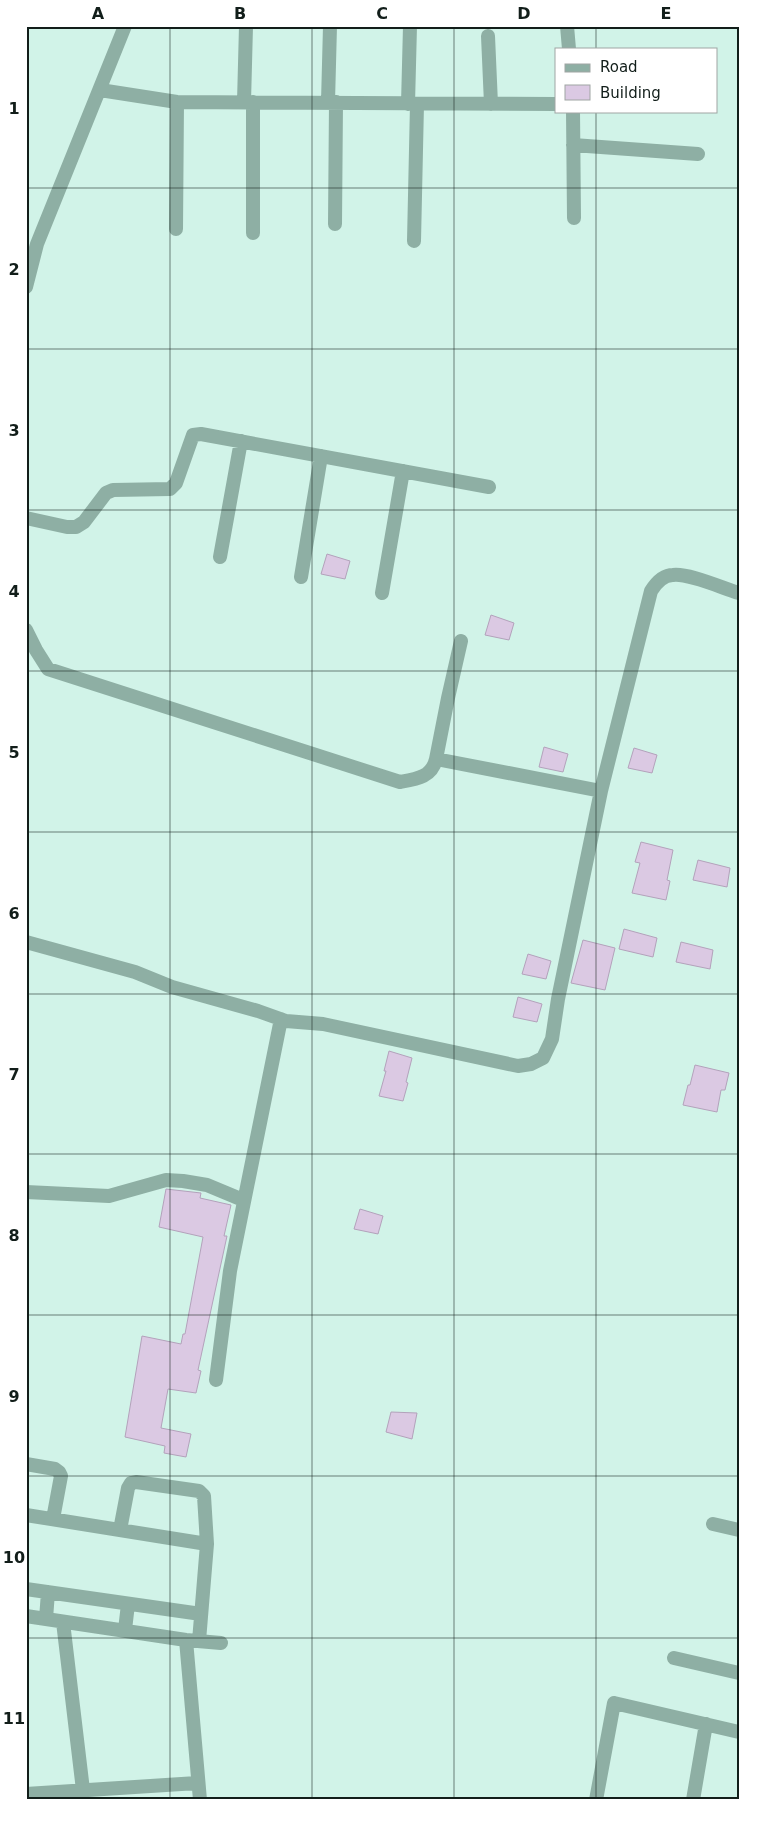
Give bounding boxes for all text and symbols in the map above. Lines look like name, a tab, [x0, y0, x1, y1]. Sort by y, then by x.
text: A	[92, 4, 105, 23]
text: B	[234, 4, 246, 23]
text: C	[376, 4, 388, 23]
text: D	[517, 4, 531, 23]
text: E	[661, 4, 671, 23]
legend	[555, 48, 718, 112]
text: Road	[600, 58, 638, 76]
text: Building	[600, 84, 661, 102]
text: 1	[8, 99, 20, 118]
text: 2	[8, 260, 20, 279]
text: 3	[8, 421, 20, 440]
text: 4	[8, 582, 20, 601]
text: 5	[8, 743, 20, 762]
text: 6	[8, 904, 20, 923]
text: 7	[8, 1065, 20, 1084]
text: 8	[8, 1226, 20, 1245]
text: 9	[8, 1387, 20, 1406]
text: 10	[3, 1548, 25, 1567]
text: 11	[3, 1709, 25, 1728]

